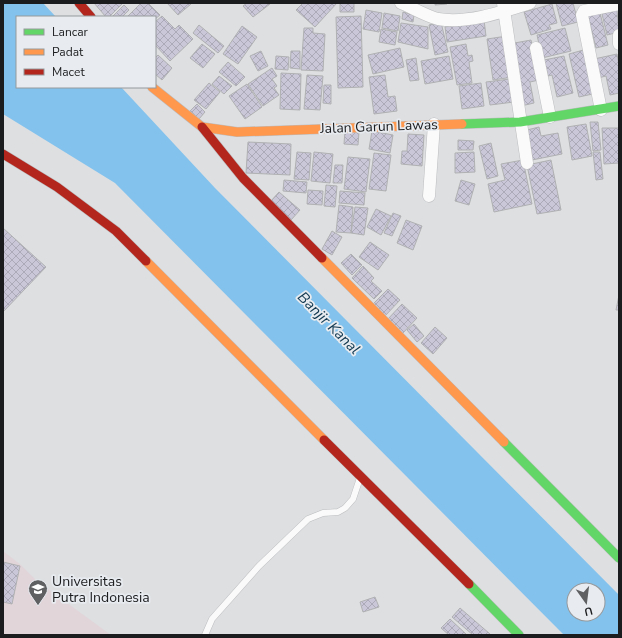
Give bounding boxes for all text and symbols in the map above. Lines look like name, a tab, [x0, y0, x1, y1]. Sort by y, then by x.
legend	[16, 16, 156, 88]
text: Lancar	[52, 24, 89, 40]
text: Padat	[52, 44, 84, 60]
text: Macet	[52, 64, 85, 80]
street label: Jalan Garun Lawas	[319, 115, 438, 138]
water label: Banjir Kanal	[293, 287, 365, 359]
place label: Universitas Putra Indonesia	[52, 572, 150, 607]
school or university icon: Universitas Putra Indonesia	[27, 578, 49, 606]
north arrow	[566, 582, 606, 622]
text: U	[583, 603, 594, 619]

